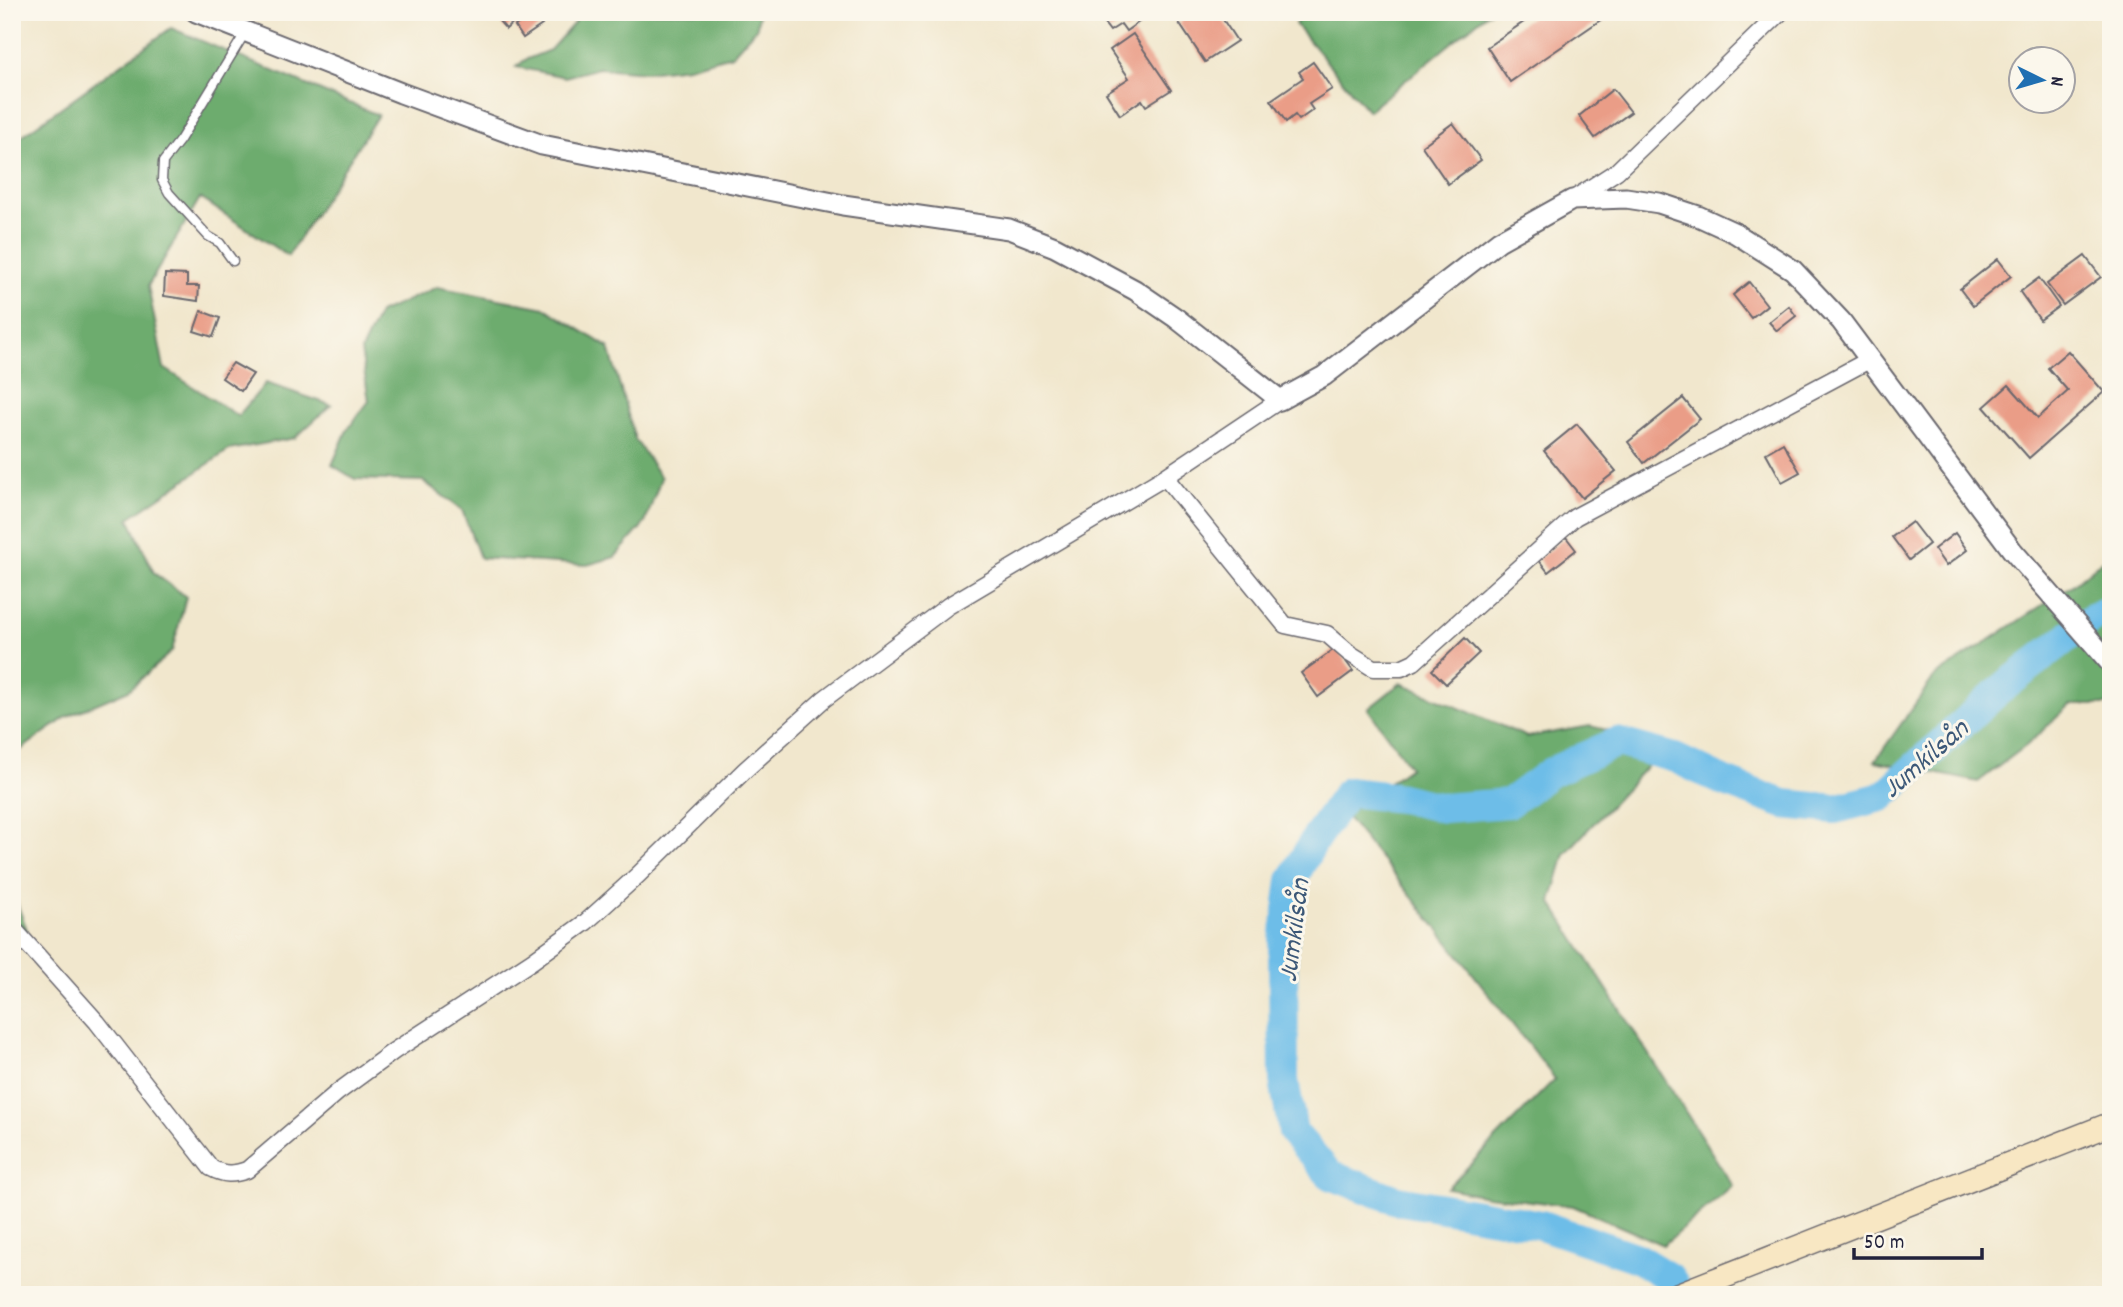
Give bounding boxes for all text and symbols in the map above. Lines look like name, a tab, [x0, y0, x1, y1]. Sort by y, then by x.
north arrow	[2008, 46, 2078, 116]
text: N	[2042, 75, 2069, 87]
water label: Jumkilsån	[1875, 711, 1980, 810]
water label: Jumkilsån	[1271, 876, 1323, 984]
scale bar	[1854, 1216, 1981, 1260]
text: 50 m	[1864, 1229, 1904, 1259]

